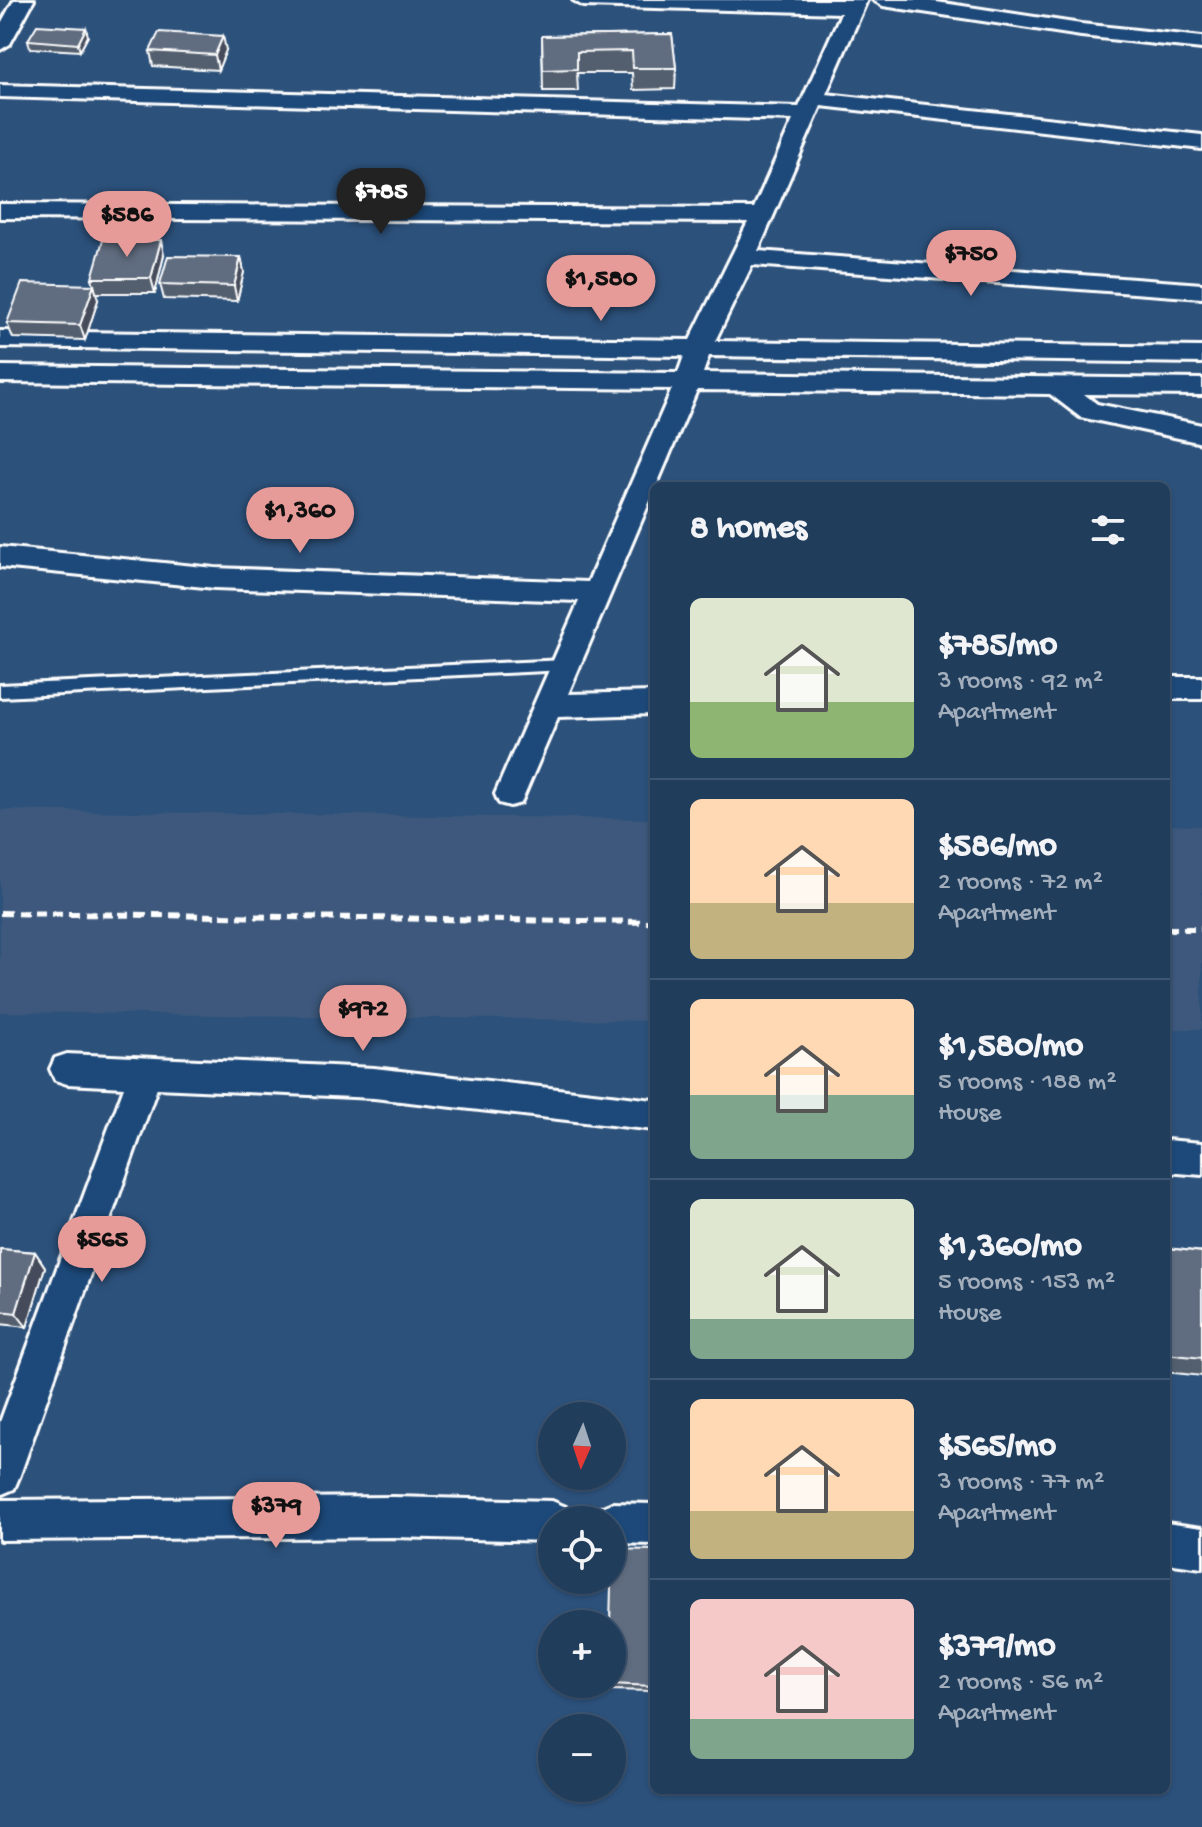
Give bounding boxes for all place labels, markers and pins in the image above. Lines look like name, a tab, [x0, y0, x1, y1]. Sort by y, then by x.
pin: $785	[334, 168, 428, 236]
pin: $586	[80, 191, 174, 259]
pin: $750	[924, 230, 1018, 298]
pin: $1,580	[536, 255, 666, 323]
pin: $1,360	[235, 487, 365, 555]
pin: $972	[316, 985, 410, 1053]
pin: $565	[55, 1216, 149, 1284]
pin: $379	[229, 1482, 323, 1550]

